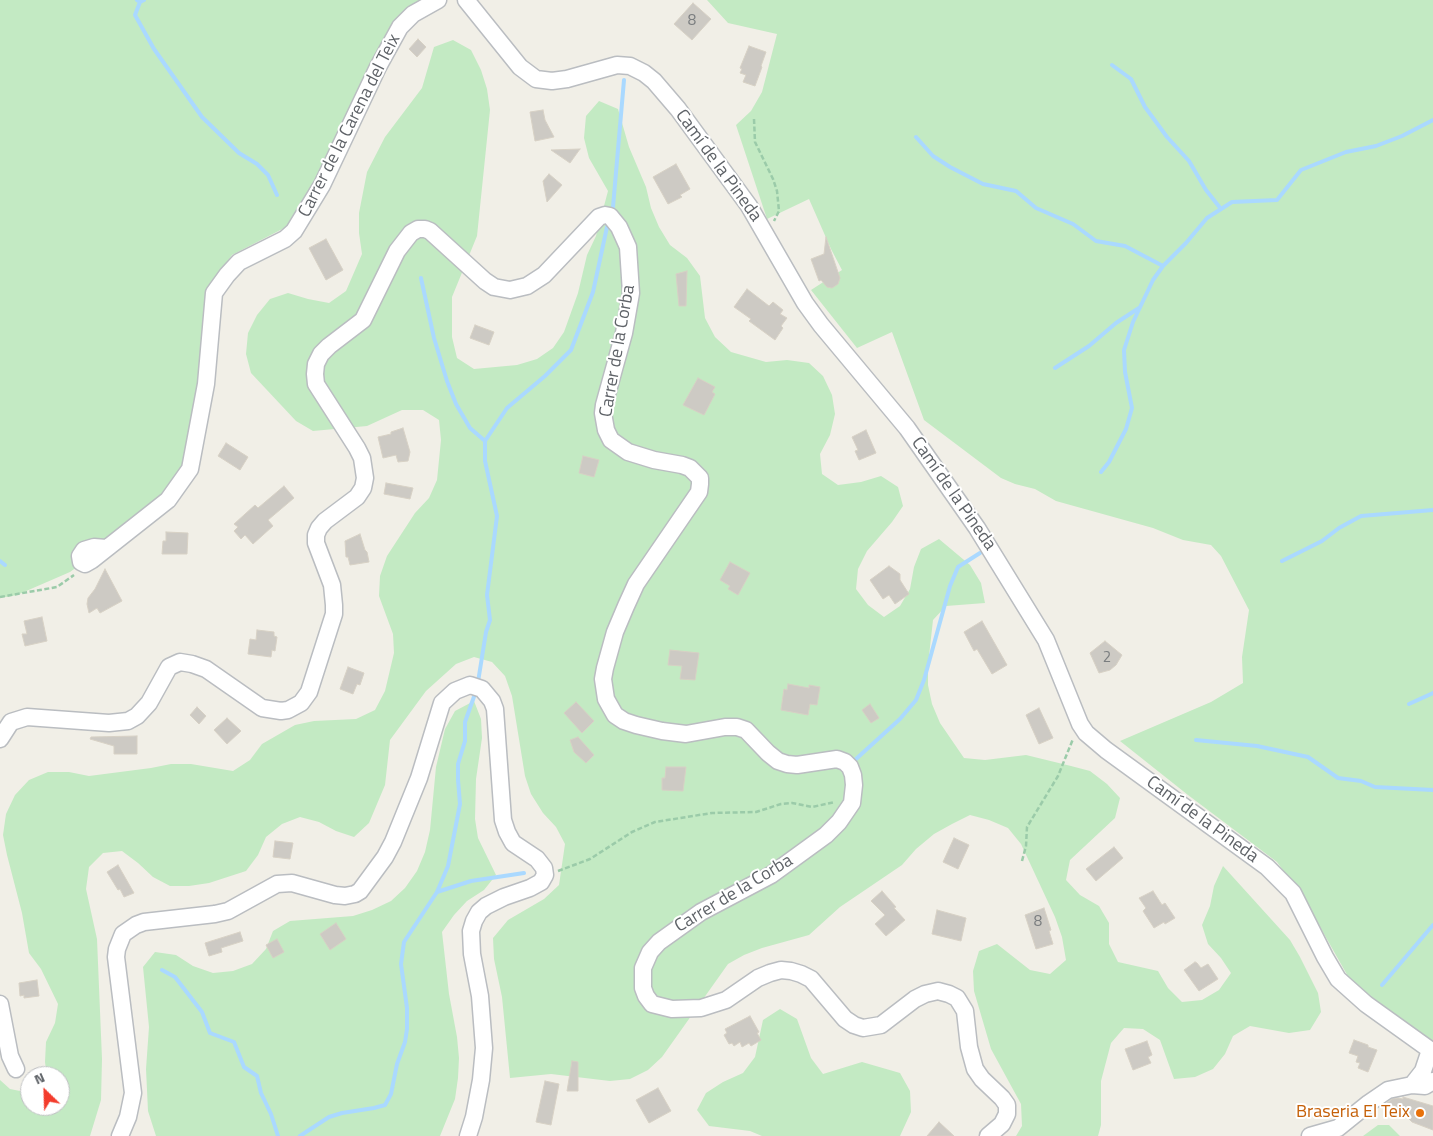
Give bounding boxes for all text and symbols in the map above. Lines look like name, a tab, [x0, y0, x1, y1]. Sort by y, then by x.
house number: 8	[688, 12, 696, 30]
street label: Carrer de la Carena del Teix	[294, 31, 406, 221]
street label: Camí de la Pineda	[670, 106, 766, 226]
street label: Carrer de la Corba	[596, 283, 640, 419]
street label: Camí de la Pineda	[906, 433, 1000, 555]
house number: 2	[1103, 649, 1111, 667]
street label: Camí de la Pineda	[1142, 772, 1262, 868]
street label: Carrer de la Corba	[671, 850, 797, 938]
house number: 8	[1034, 913, 1042, 931]
north arrow	[20, 1066, 70, 1116]
text: N	[30, 1066, 48, 1089]
place label: Braseria El Teix	[1296, 1102, 1410, 1124]
marker: Braseria El Teix	[1414, 1107, 1426, 1119]

